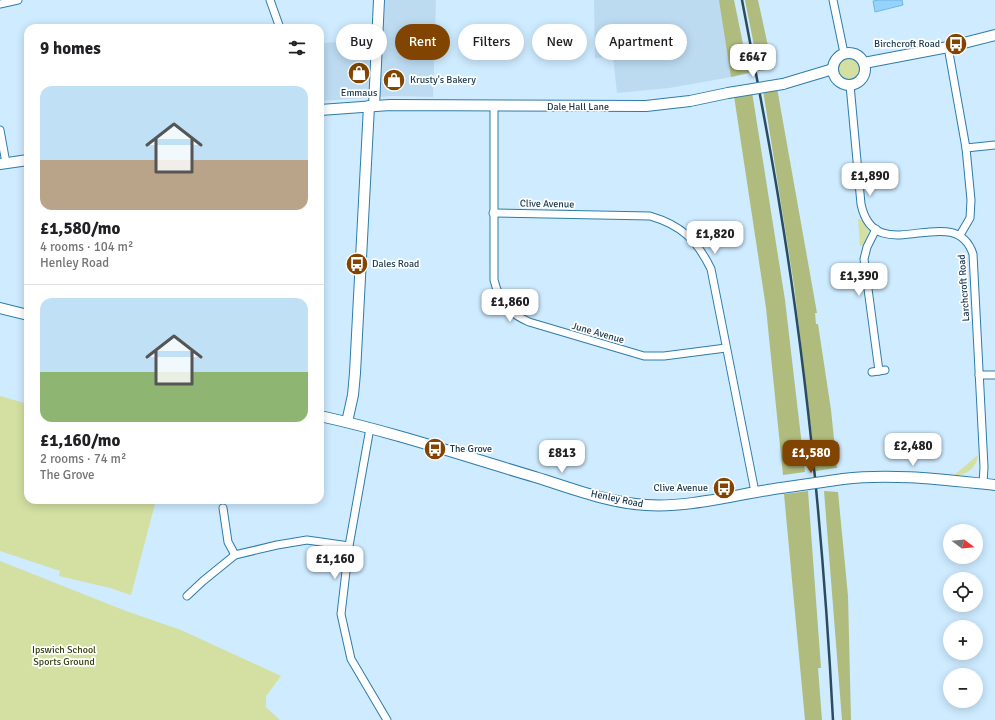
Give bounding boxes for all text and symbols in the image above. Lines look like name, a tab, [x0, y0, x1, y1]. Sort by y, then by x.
chip: Buy	[336, 24, 387, 60]
chip: Rent	[395, 24, 450, 60]
chip: Filters	[458, 24, 524, 60]
chip: New	[532, 24, 587, 60]
chip: Apartment	[595, 24, 687, 60]
bus stop icon: Birchcroft Road	[943, 31, 969, 57]
icon: filters	[286, 37, 308, 59]
text: 9 homes	[40, 38, 101, 59]
place label: Birchcroft Road	[874, 38, 940, 50]
pin: £647	[729, 44, 777, 78]
text: £647	[739, 49, 767, 65]
shop icon: Emmaus	[346, 60, 372, 86]
shop icon: Krusty's Bakery	[381, 67, 407, 93]
place label: Krusty's Bakery	[410, 74, 476, 86]
place label: Emmaus	[341, 87, 378, 99]
street label: Dale Hall Lane	[547, 101, 609, 113]
icon: home	[138, 112, 210, 184]
pin: £1,890	[837, 163, 903, 197]
text: £1,890	[851, 168, 889, 184]
street label: Clive Avenue	[520, 198, 574, 210]
text: £1,580/mo	[40, 218, 120, 239]
pin: £1,820	[682, 221, 748, 255]
text: £1,820	[696, 226, 734, 242]
text: 4 rooms · 104 m²	[40, 239, 133, 255]
bus stop icon: Dales Road	[344, 251, 370, 277]
street label: Larchcroft Road	[956, 254, 972, 322]
text: Henley Road	[40, 255, 109, 271]
place label: Dales Road	[372, 258, 419, 270]
pin: £1,390	[826, 263, 892, 297]
text: £1,390	[840, 268, 878, 284]
pin: £1,860	[477, 289, 543, 323]
text: £1,860	[491, 294, 529, 310]
street label: June Avenue	[570, 320, 626, 346]
icon: home	[138, 324, 210, 396]
text: £1,160/mo	[40, 430, 120, 451]
pin: £2,480	[880, 433, 946, 467]
bus stop icon: The Grove	[422, 436, 448, 462]
text: £2,480	[894, 438, 932, 454]
pin: £813	[538, 440, 586, 474]
pin: £1,580	[778, 440, 844, 474]
place label: The Grove	[450, 443, 492, 455]
text: £813	[548, 445, 576, 461]
text: £1,580	[792, 445, 830, 461]
text: 2 rooms · 74 m²	[40, 451, 126, 467]
text: The Grove	[40, 467, 95, 483]
bus stop icon: Clive Avenue	[711, 475, 737, 501]
place label: Clive Avenue	[654, 482, 708, 494]
street label: Henley Road	[590, 488, 644, 510]
north arrow	[943, 524, 983, 564]
map controls	[943, 524, 983, 708]
pin: £1,160	[302, 546, 368, 580]
text: £1,160	[316, 551, 354, 567]
button: locate	[943, 572, 983, 612]
button: +	[943, 620, 983, 660]
park label: Ipswich School Sports Ground	[32, 644, 96, 668]
button: −	[943, 668, 983, 708]

